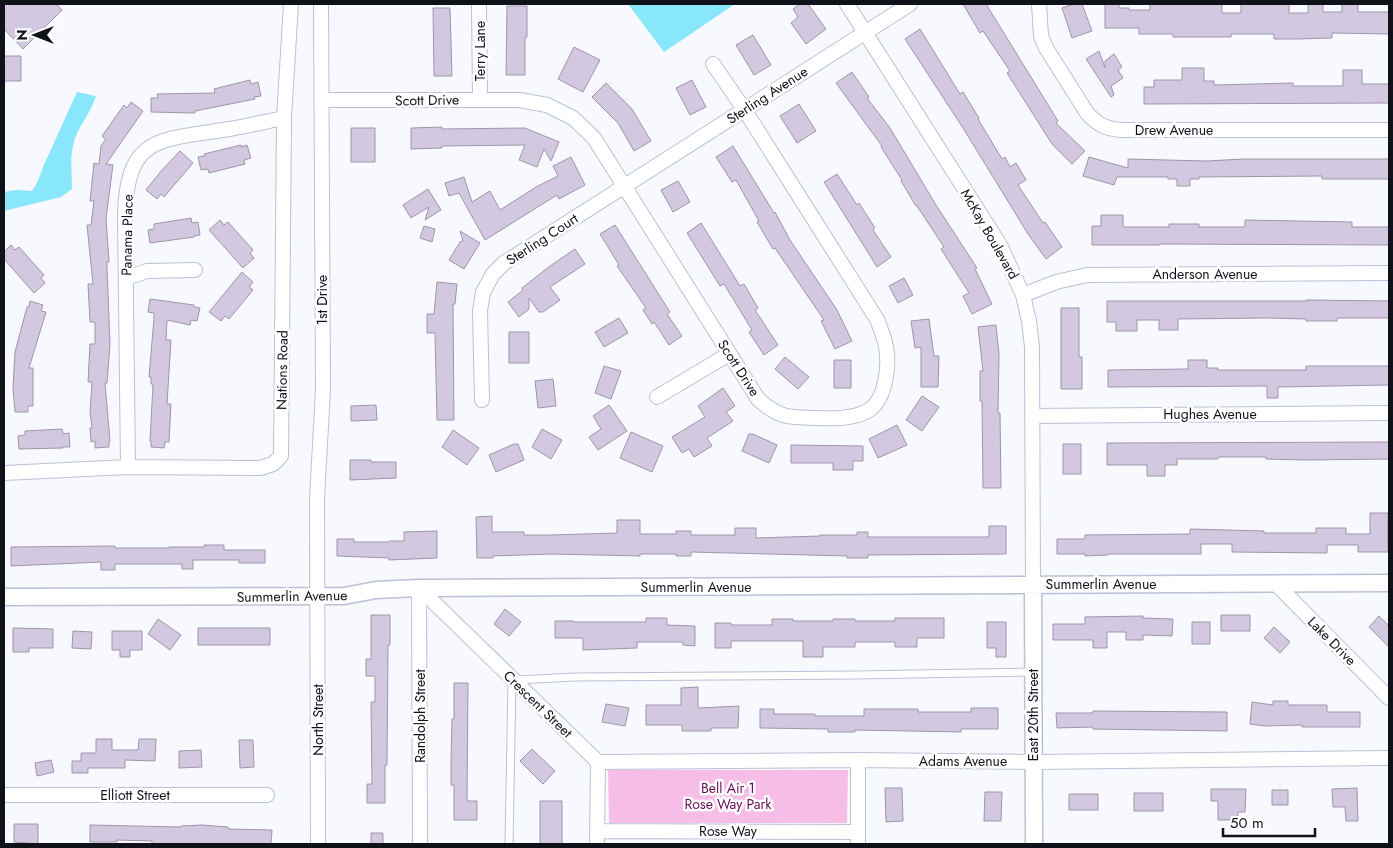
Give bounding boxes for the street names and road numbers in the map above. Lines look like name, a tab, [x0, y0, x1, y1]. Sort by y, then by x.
street label: Terry Lane	[470, 21, 490, 81]
street label: Sterling Avenue	[723, 61, 811, 129]
street label: Scott Drive	[395, 89, 459, 111]
street label: Drew Avenue	[1135, 120, 1213, 140]
street label: McKay Boulevard	[956, 185, 1024, 283]
street label: Panama Place	[116, 194, 138, 276]
street label: Sterling Court	[502, 208, 582, 270]
street label: Anderson Avenue	[1152, 264, 1258, 284]
street label: 1st Drive	[312, 275, 332, 325]
street label: Nations Road	[271, 330, 293, 410]
street label: Scott Drive	[713, 336, 765, 400]
street label: Hughes Avenue	[1163, 404, 1257, 424]
street label: Summerlin Avenue	[1046, 574, 1156, 594]
street label: Summerlin Avenue	[641, 577, 751, 597]
street label: Summerlin Avenue	[236, 585, 348, 607]
street label: Lake Drive	[1303, 612, 1361, 670]
street label: Crescent Street	[499, 666, 578, 743]
street label: East 20th Street	[1023, 668, 1043, 761]
street label: Randolph Street	[410, 669, 430, 763]
street label: North Street	[308, 684, 328, 756]
street label: Adams Avenue	[919, 751, 1007, 771]
street label: Elliott Street	[100, 785, 171, 805]
street label: Rose Way	[699, 821, 758, 841]

